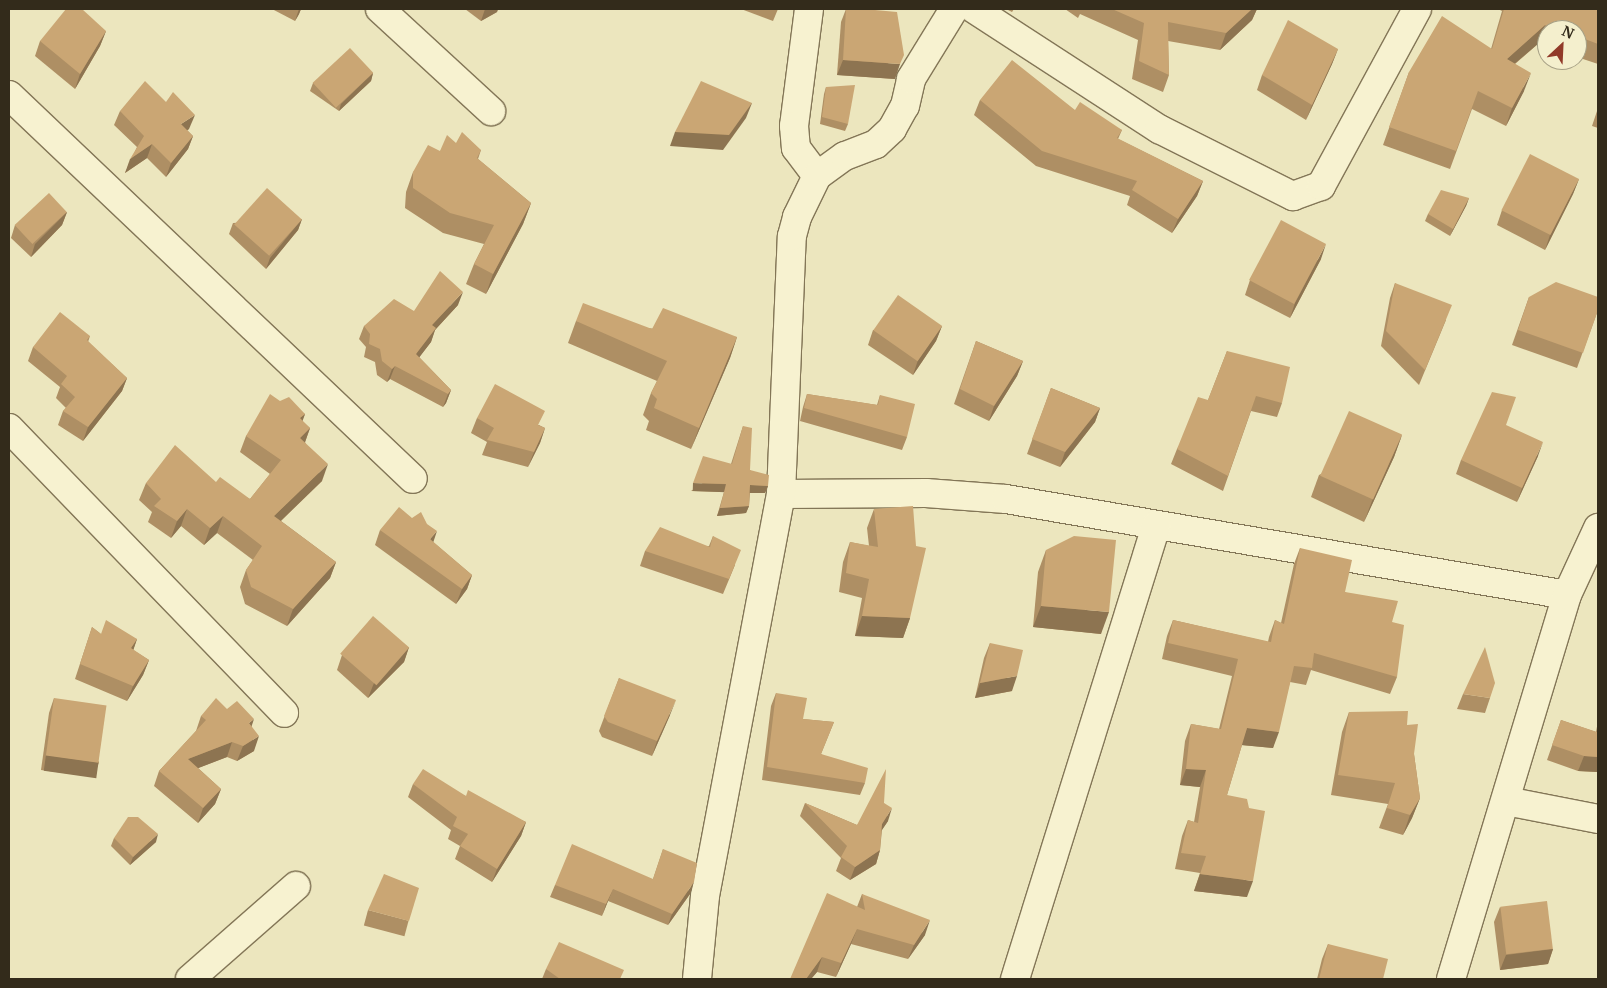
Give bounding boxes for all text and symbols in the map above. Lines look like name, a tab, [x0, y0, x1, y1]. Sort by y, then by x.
north arrow	[1537, 20, 1587, 70]
text: N	[1559, 22, 1577, 43]

